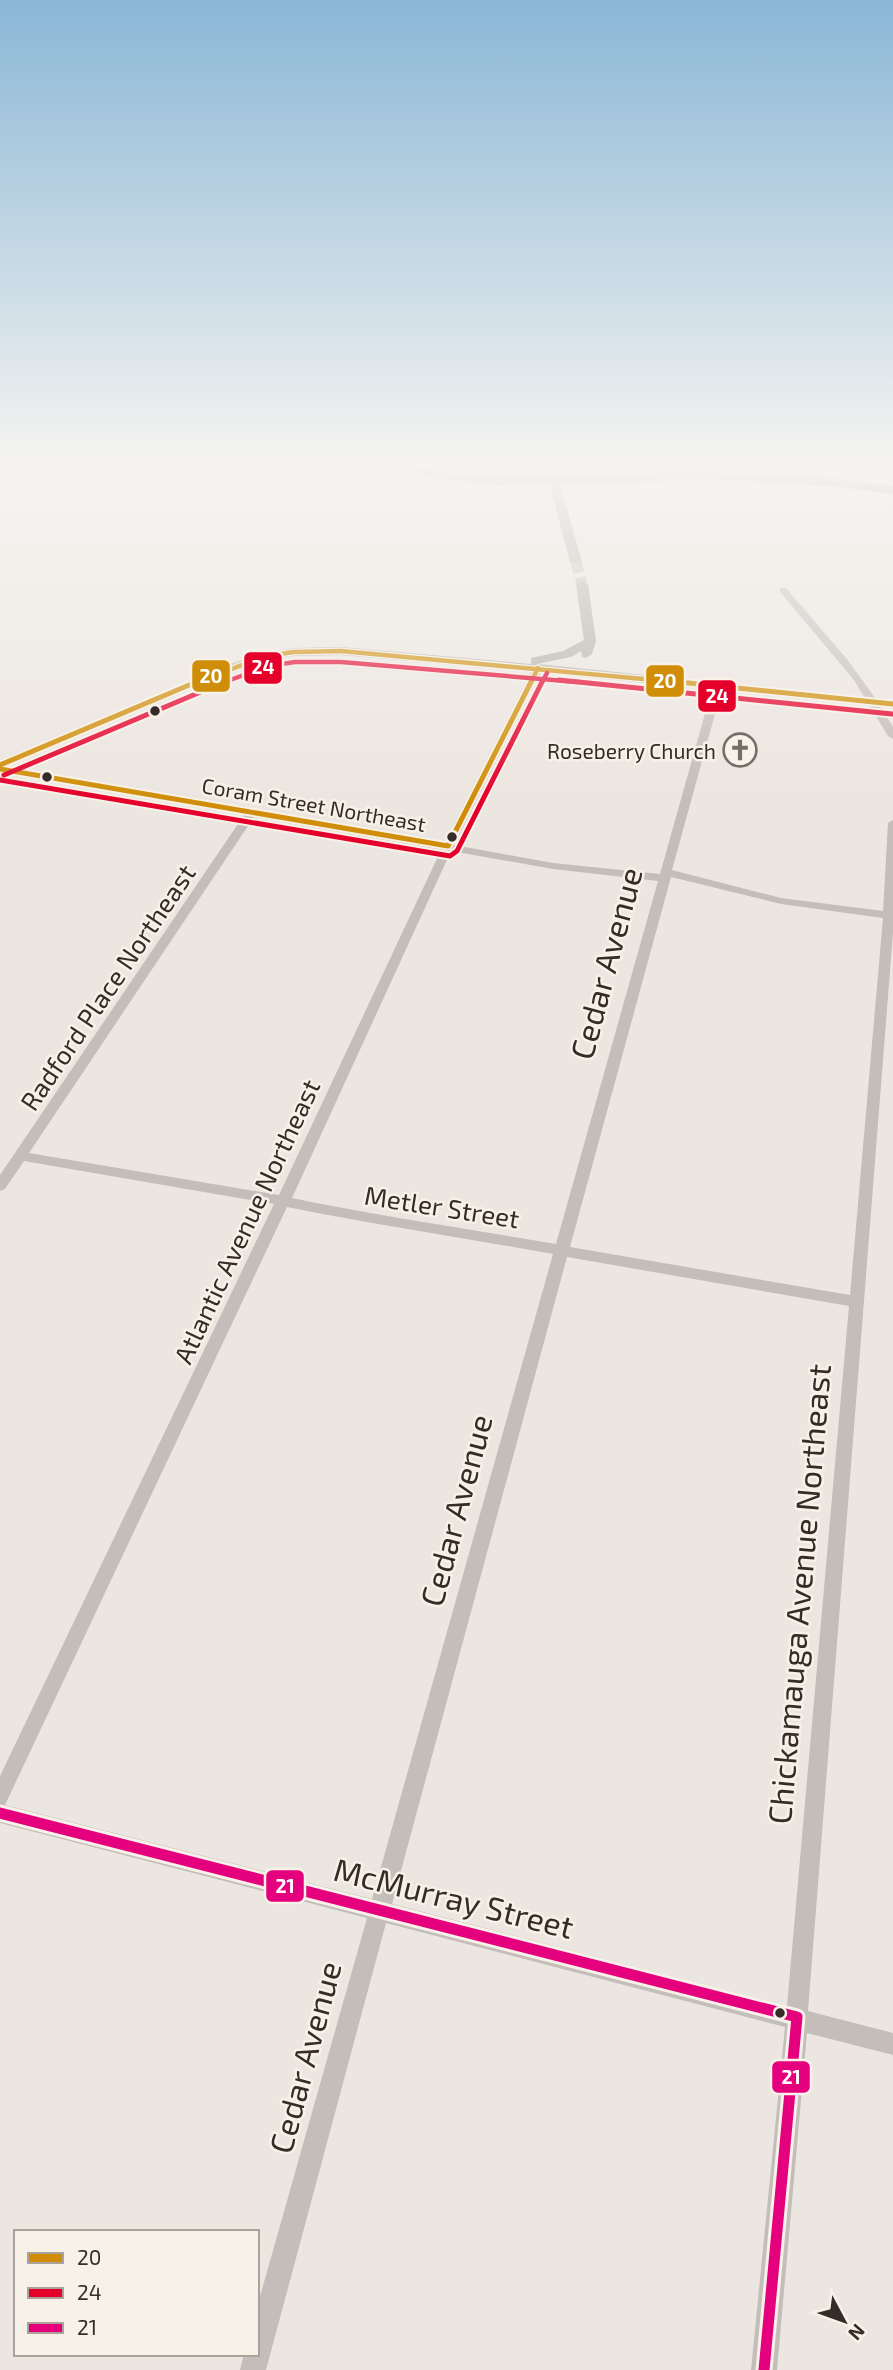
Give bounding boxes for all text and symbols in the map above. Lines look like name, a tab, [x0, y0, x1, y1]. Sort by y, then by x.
line badge: 24	[243, 651, 283, 685]
text: 24	[251, 655, 275, 678]
line badge: 20	[191, 659, 231, 693]
text: 20	[199, 664, 223, 687]
line badge: 20	[645, 664, 685, 698]
text: 20	[653, 669, 677, 692]
line badge: 24	[697, 679, 737, 713]
text: 24	[705, 684, 729, 707]
unlabelled marker	[148, 704, 162, 718]
church icon: Roseberry Church	[721, 731, 759, 769]
place label: Roseberry Church	[547, 738, 716, 763]
unlabelled marker	[40, 770, 54, 784]
street label: Coram Street Northeast	[200, 772, 428, 836]
unlabelled marker	[445, 830, 459, 844]
street label: Radford Place Northeast	[13, 858, 201, 1116]
street label: Cedar Avenue	[561, 863, 649, 1063]
street label: Atlantic Avenue Northeast	[166, 1074, 326, 1368]
street label: Metler Street	[362, 1178, 522, 1234]
street label: Chickamauga Avenue Northeast	[759, 1362, 837, 1826]
street label: Cedar Avenue	[411, 1410, 499, 1610]
street label: McMurray Street	[330, 1849, 578, 1945]
line badge: 21	[265, 1869, 305, 1903]
text: 21	[275, 1874, 295, 1897]
street label: Cedar Avenue	[260, 1957, 348, 2157]
unlabelled marker	[773, 2006, 787, 2020]
line badge: 21	[771, 2060, 811, 2094]
text: 21	[781, 2065, 801, 2088]
legend	[14, 2230, 259, 2356]
text: 20	[77, 2244, 101, 2269]
text: 24	[77, 2279, 102, 2304]
north arrow	[809, 2286, 879, 2356]
text: 21	[77, 2314, 97, 2339]
text: N	[844, 2320, 870, 2345]

